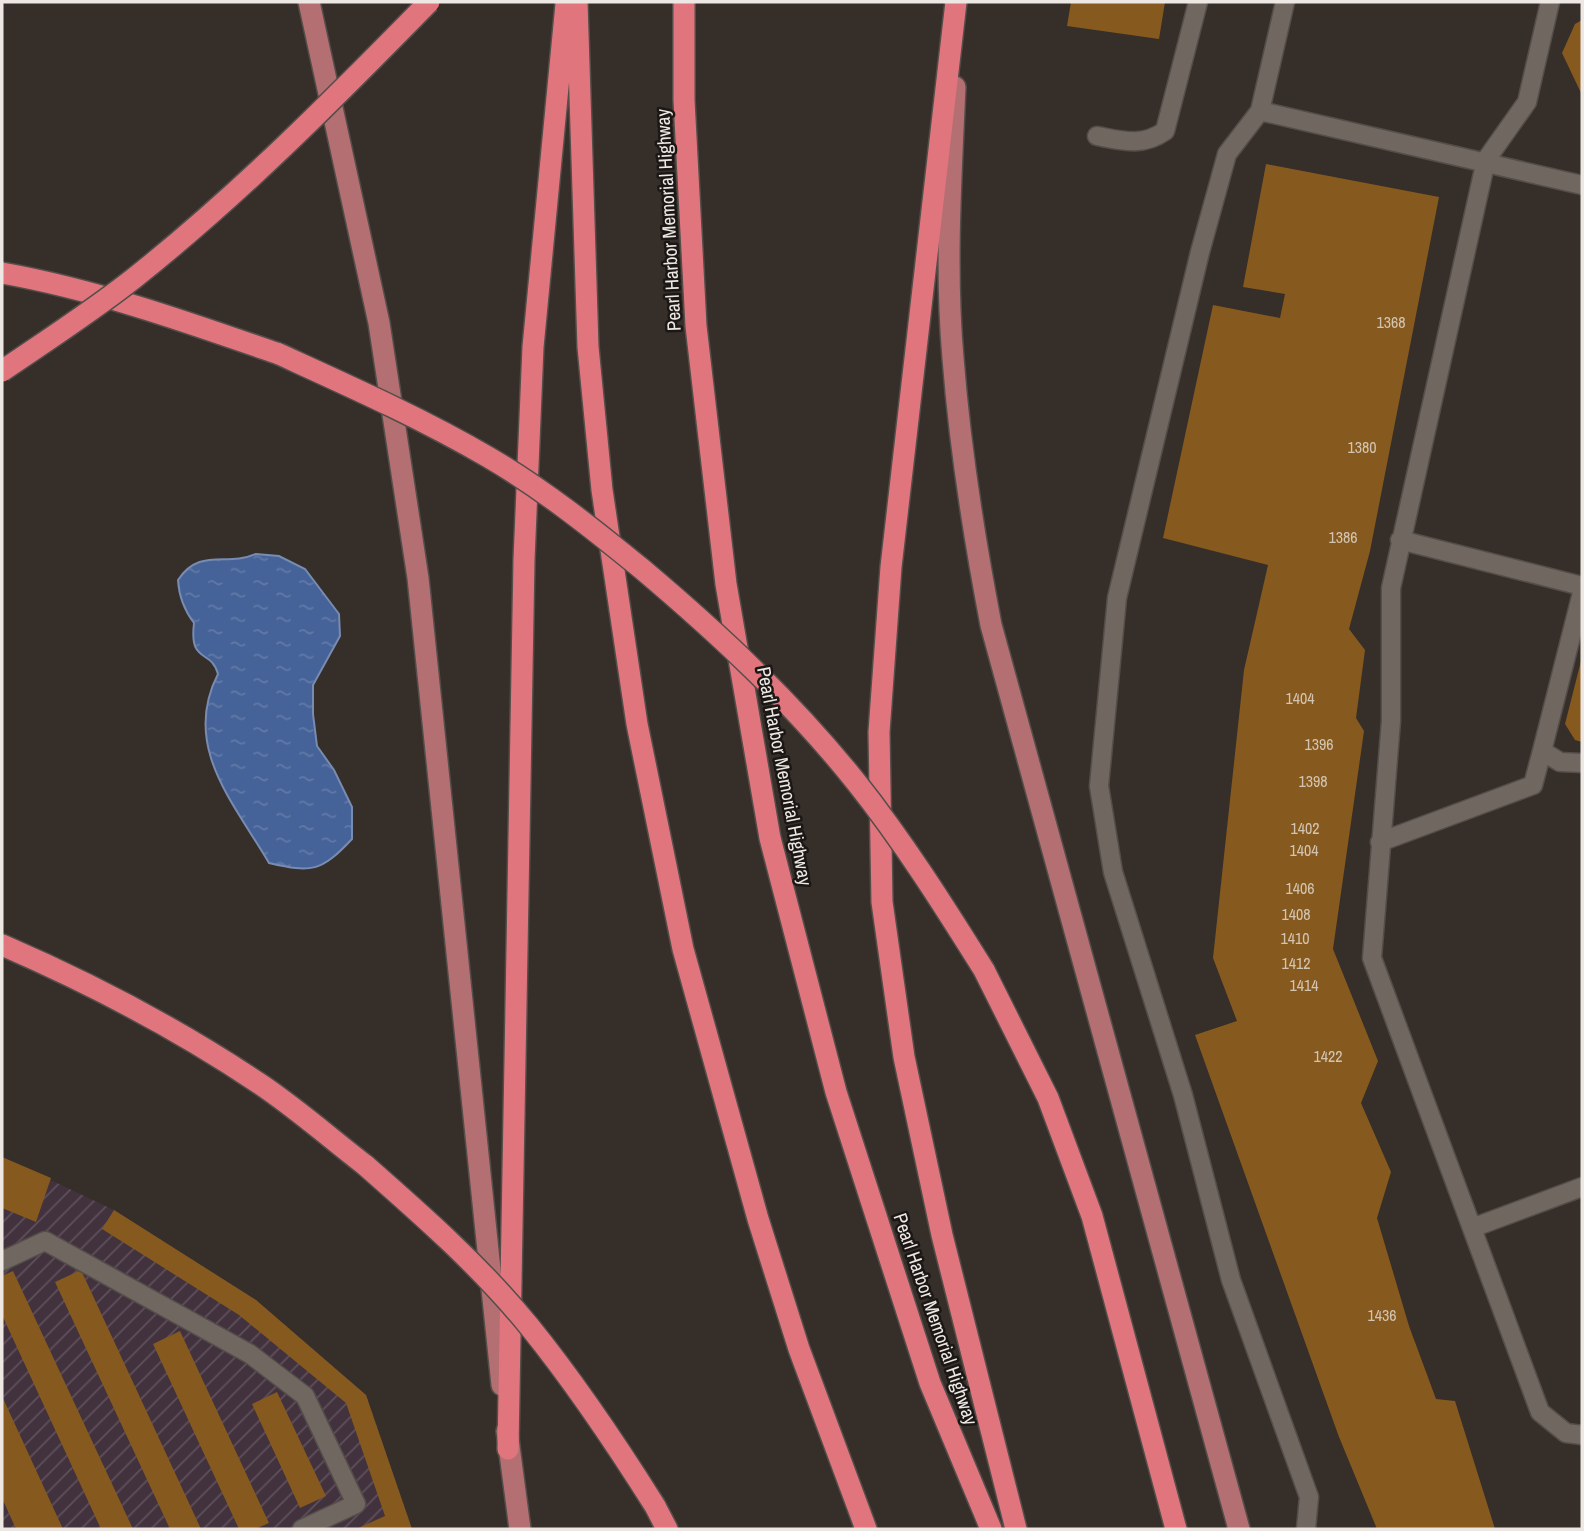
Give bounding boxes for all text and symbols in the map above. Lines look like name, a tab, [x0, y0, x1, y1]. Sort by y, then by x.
street label: Pearl Harbor Memorial Highway	[649, 108, 687, 332]
house number: 1368	[1376, 311, 1406, 333]
house number: 1380	[1347, 436, 1377, 458]
house number: 1386	[1328, 526, 1358, 548]
street label: Pearl Harbor Memorial Highway	[751, 664, 819, 888]
house number: 1404	[1285, 687, 1315, 709]
house number: 1396	[1304, 733, 1334, 755]
house number: 1398	[1298, 770, 1328, 792]
house number: 1402	[1290, 817, 1320, 839]
house number: 1404	[1289, 839, 1319, 861]
house number: 1406	[1285, 877, 1315, 899]
house number: 1408	[1281, 903, 1311, 925]
house number: 1410	[1280, 927, 1310, 949]
house number: 1412	[1281, 952, 1311, 974]
house number: 1414	[1289, 974, 1319, 996]
house number: 1422	[1313, 1045, 1343, 1067]
street label: Pearl Harbor Memorial Highway	[887, 1210, 985, 1429]
house number: 1436	[1367, 1304, 1397, 1326]

